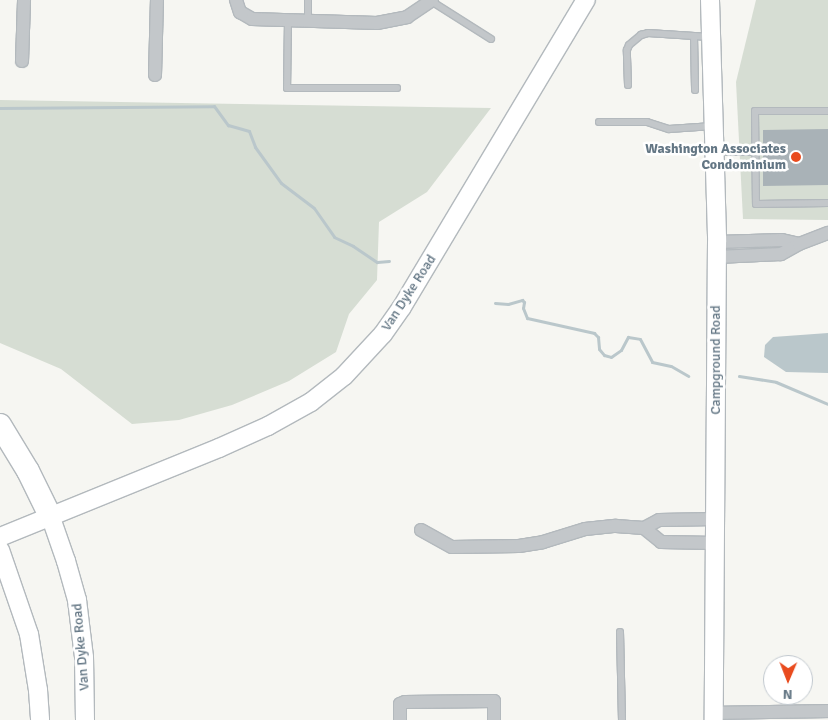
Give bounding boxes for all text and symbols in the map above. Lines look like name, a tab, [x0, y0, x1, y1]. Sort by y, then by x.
place label: Washington Associates Condominium	[645, 141, 786, 174]
marker: Washington Associates Condominium	[790, 151, 802, 163]
street label: Van Dyke Road	[378, 252, 440, 334]
street label: Campground Road	[708, 305, 724, 415]
street label: Van Dyke Road	[69, 603, 93, 691]
north arrow	[763, 655, 813, 705]
text: N	[783, 686, 793, 703]

